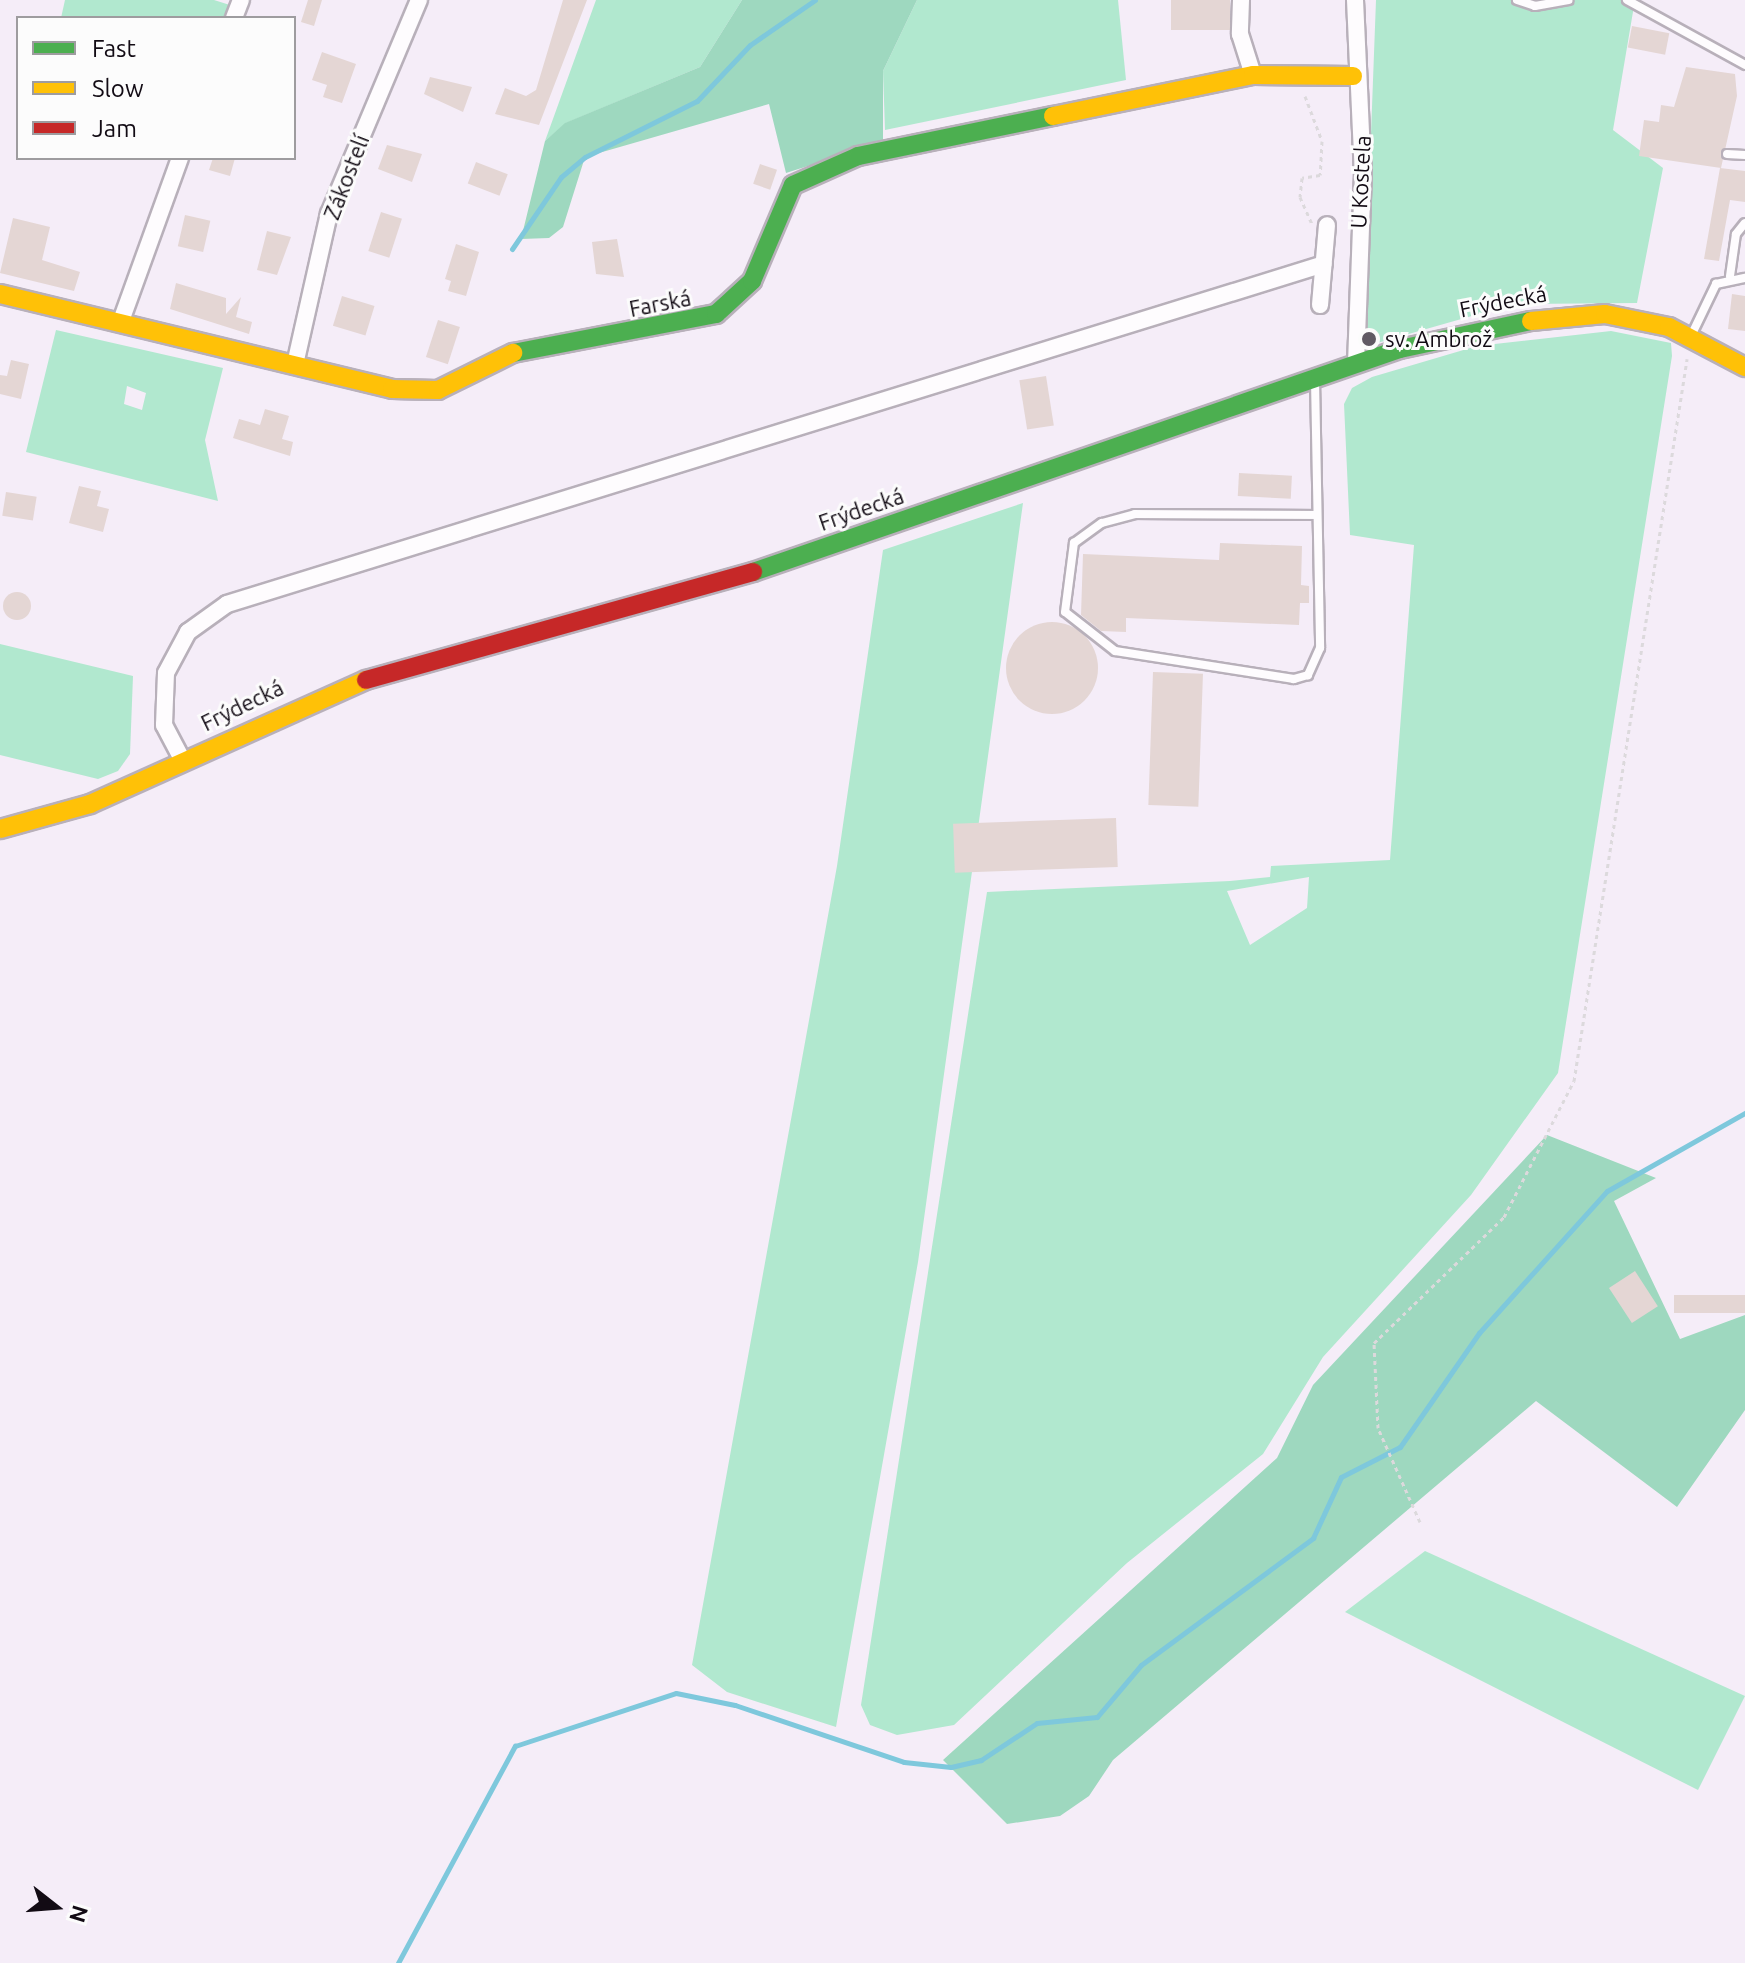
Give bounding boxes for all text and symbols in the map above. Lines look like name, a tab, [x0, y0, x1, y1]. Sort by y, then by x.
legend	[16, 16, 296, 160]
text: Fast	[92, 35, 136, 62]
text: Slow	[92, 75, 144, 102]
text: Jam	[92, 115, 137, 142]
street label: Zákostelí	[318, 131, 374, 223]
street label: U Kostela	[1344, 135, 1376, 229]
street label: Frýdecká	[1457, 280, 1549, 322]
street label: Farská	[627, 284, 693, 322]
place label: sv. Ambrož	[1385, 326, 1492, 352]
marker: sv. Ambrož	[1360, 330, 1378, 348]
street label: Frýdecká	[815, 482, 907, 536]
street label: Frýdecká	[197, 674, 287, 736]
north arrow	[16, 1867, 96, 1947]
text: N	[65, 1903, 94, 1926]

